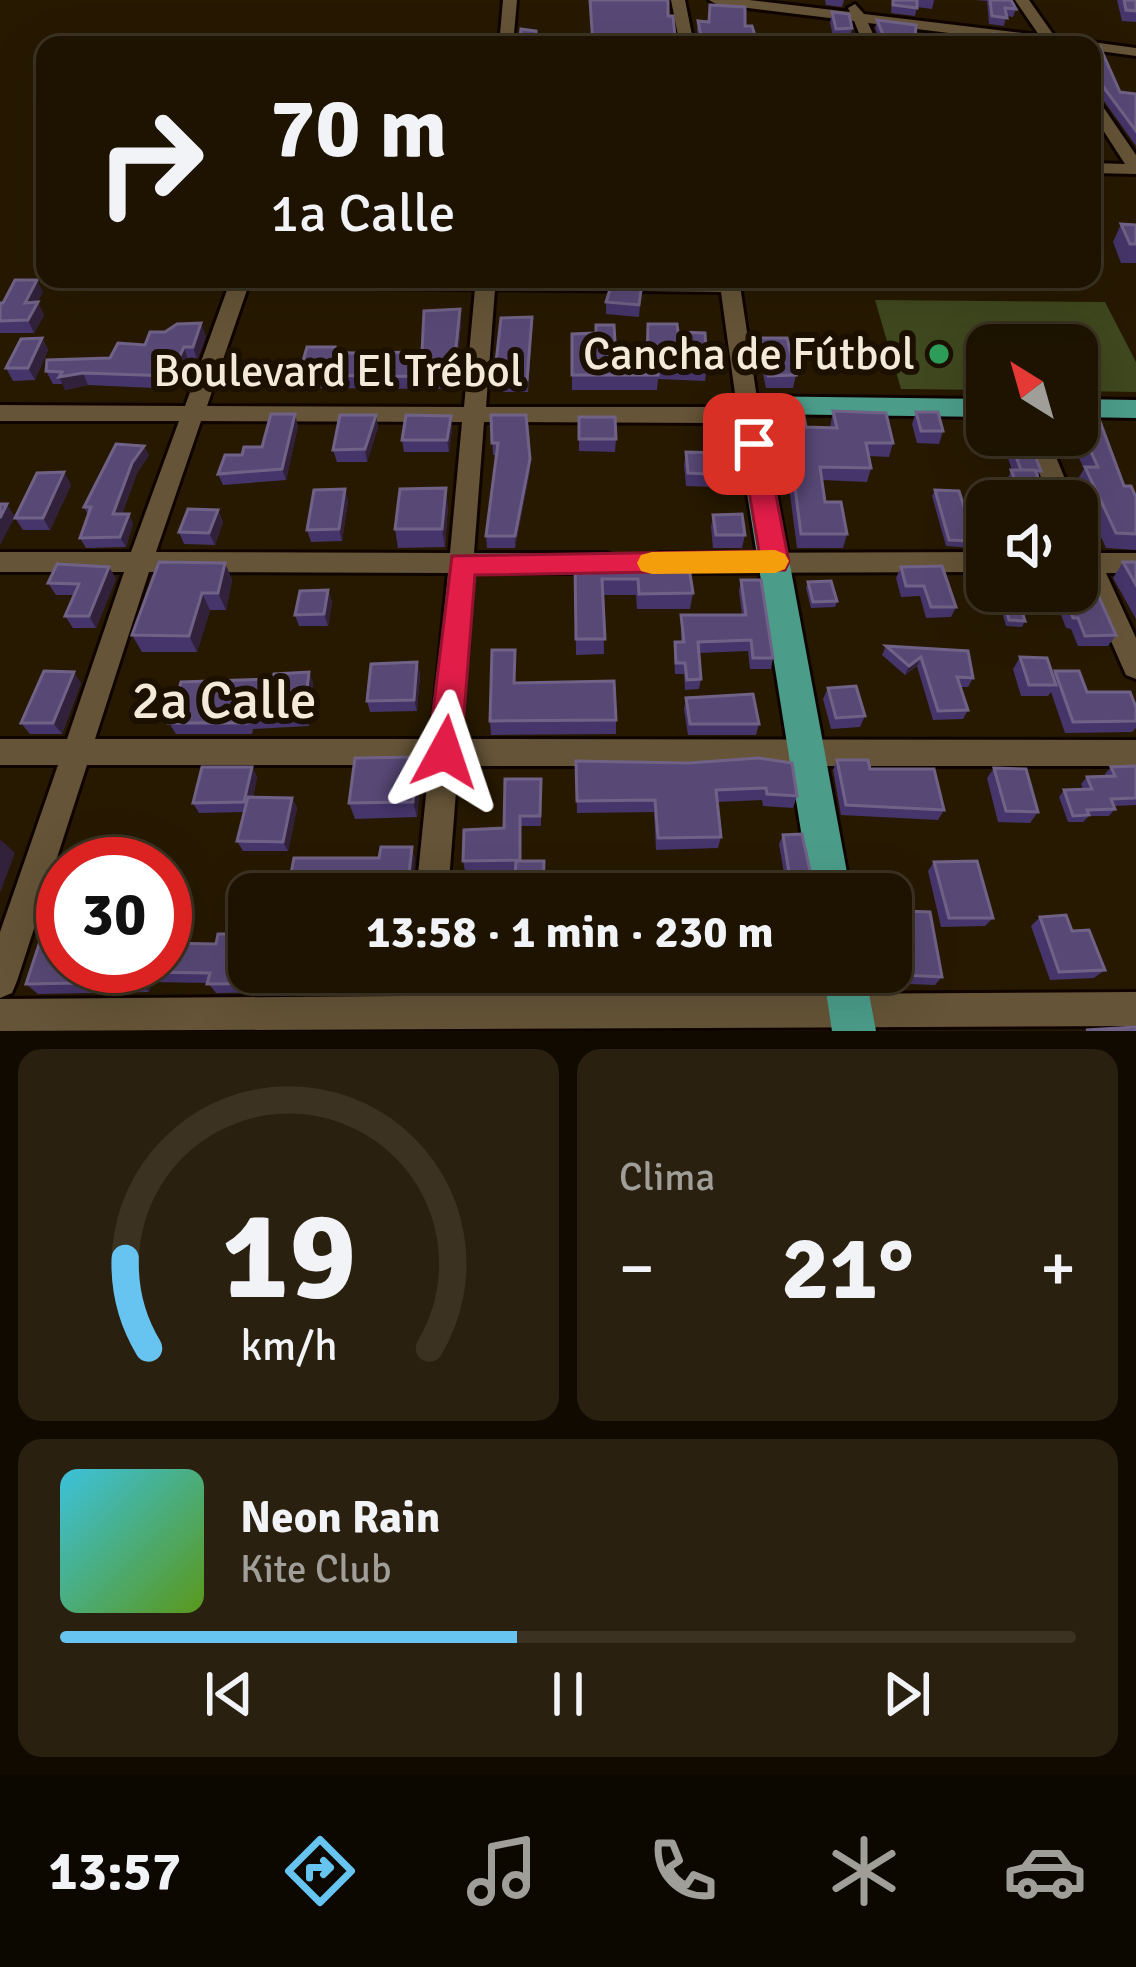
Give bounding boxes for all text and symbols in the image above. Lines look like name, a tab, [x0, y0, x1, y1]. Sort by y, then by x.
text: 70 m	[270, 77, 447, 181]
icon: right	[72, 84, 228, 240]
text: 1a Calle	[270, 180, 456, 247]
north arrow	[966, 324, 1098, 456]
map controls	[966, 324, 1098, 612]
place label: Cancha de Fútbol	[583, 327, 915, 382]
marker: Cancha de Fútbol	[926, 341, 952, 367]
street label: Boulevard El Trébol	[153, 344, 523, 399]
pin	[703, 393, 805, 495]
icon: arrive	[721, 411, 787, 477]
button: sound	[966, 480, 1098, 612]
street label: 2a Calle	[131, 667, 317, 734]
position arrow	[382, 689, 508, 815]
speed limit sign: 30	[36, 837, 192, 993]
text: 13:58 · 1 min · 230 m	[366, 905, 774, 960]
text: Clima	[619, 1153, 715, 1201]
text: 19	[221, 1180, 356, 1333]
text: 21°	[781, 1213, 914, 1324]
text: −	[619, 1228, 655, 1309]
text: +	[1040, 1228, 1076, 1309]
text: km/h	[240, 1320, 337, 1373]
text: Neon Rain	[240, 1490, 440, 1545]
text: Kite Club	[240, 1545, 391, 1593]
icon: previous	[196, 1661, 262, 1727]
icon: pause	[535, 1661, 601, 1727]
icon: next	[874, 1661, 940, 1727]
icon: directions	[278, 1829, 362, 1913]
icon: music	[460, 1829, 544, 1913]
icon: phone	[641, 1829, 725, 1913]
icon: climate	[822, 1829, 906, 1913]
icon: car	[1003, 1829, 1087, 1913]
text: 13:57	[49, 1838, 181, 1905]

